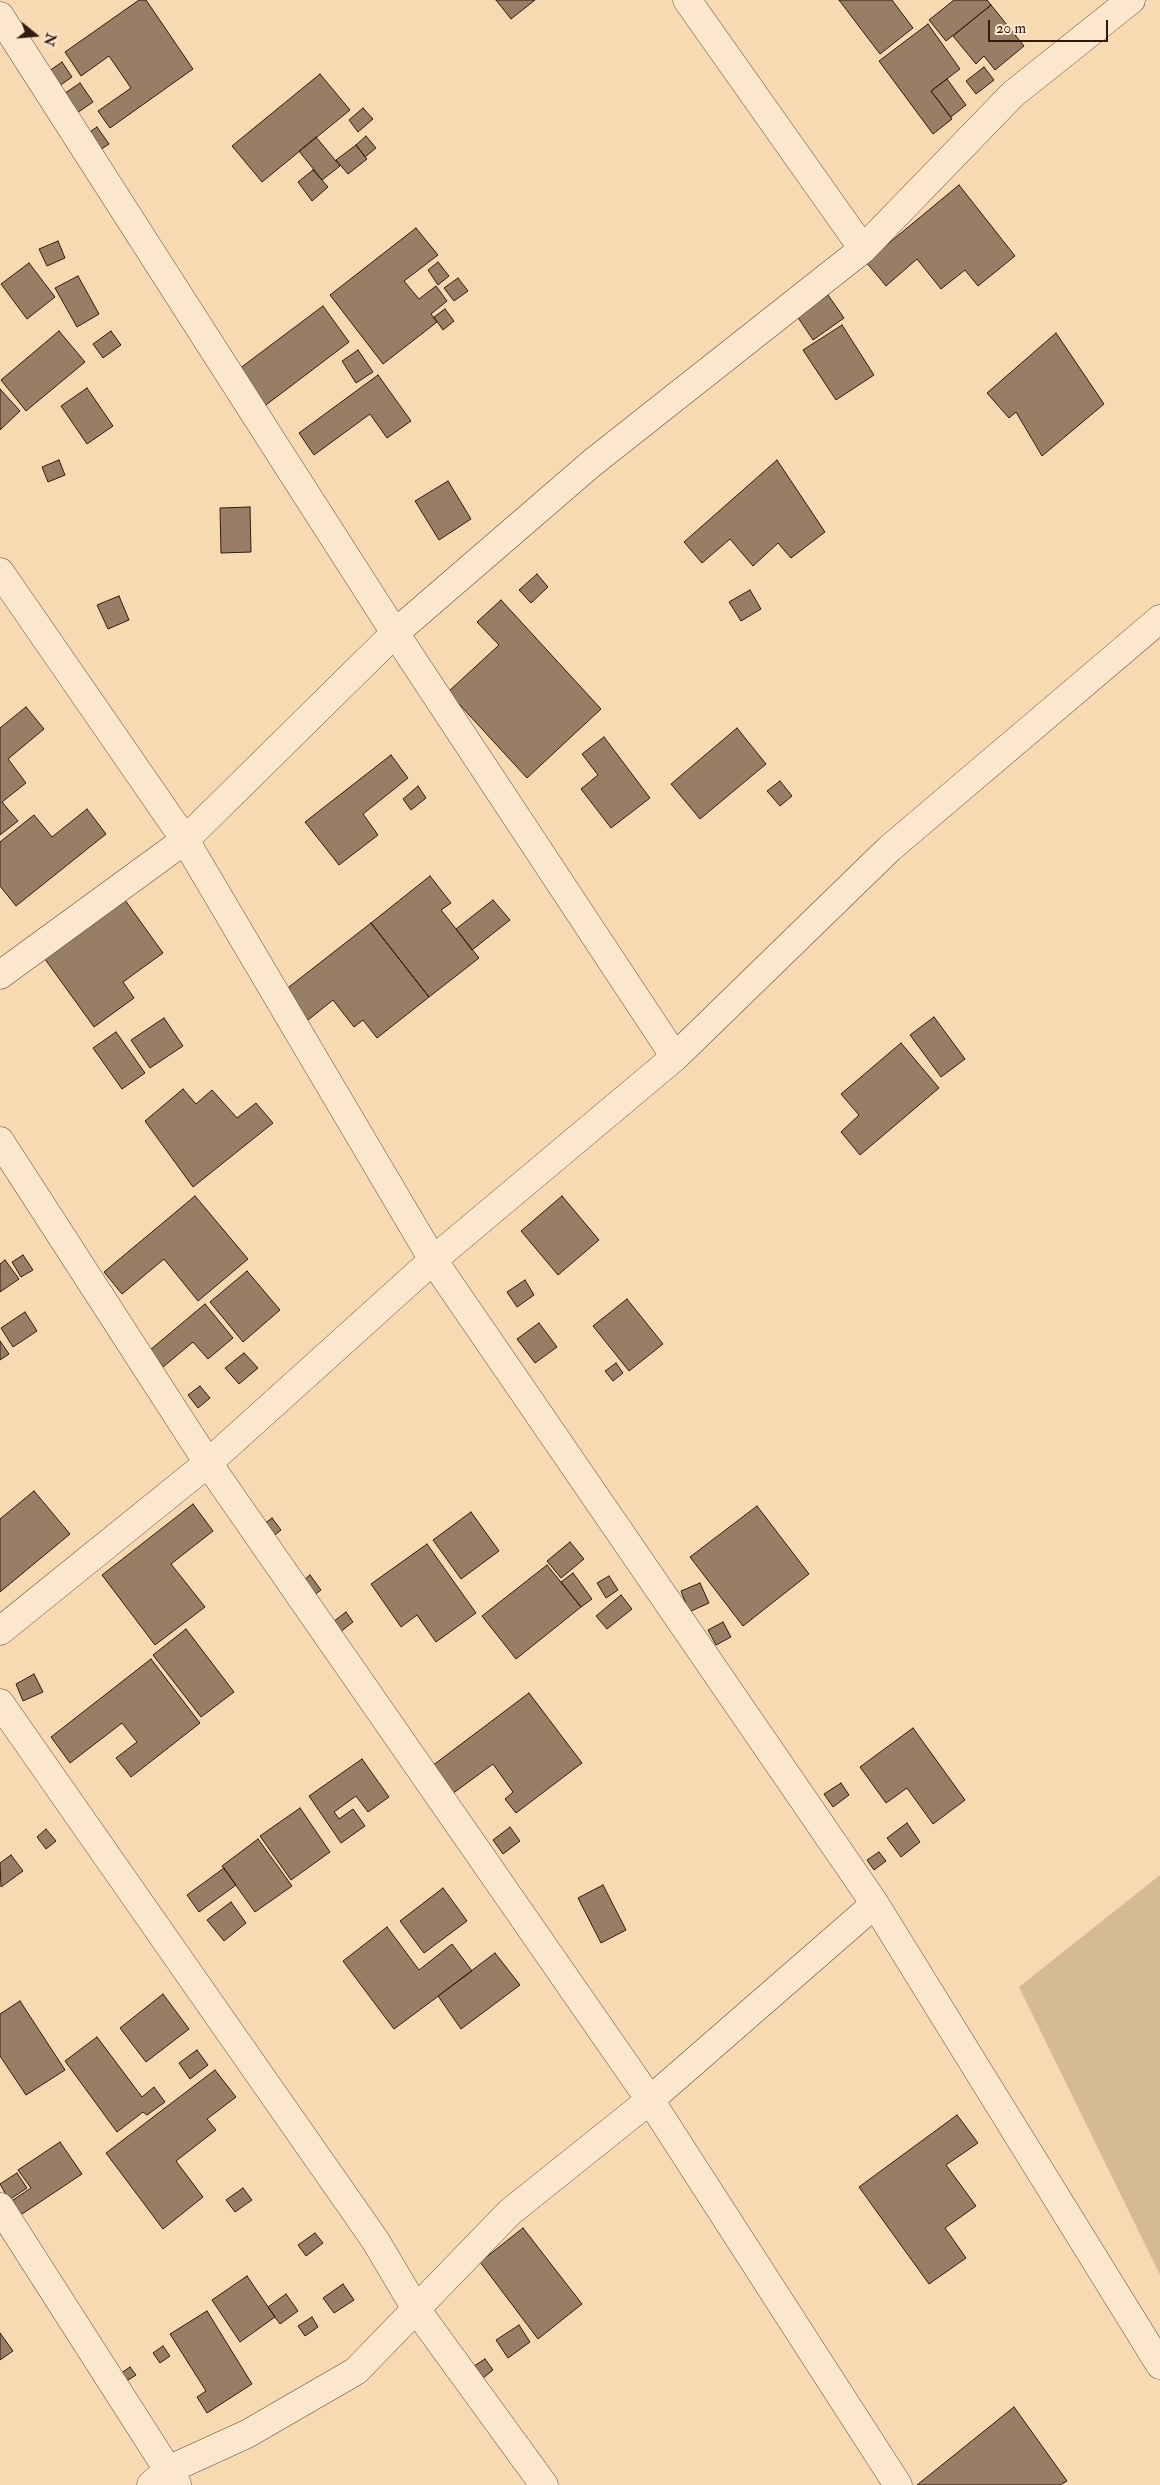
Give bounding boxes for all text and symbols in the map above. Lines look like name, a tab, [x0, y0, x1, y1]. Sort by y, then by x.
north arrow	[10, 10, 60, 60]
scale bar	[990, 10, 1110, 42]
text: 20 m	[996, 19, 1026, 38]
text: N	[40, 31, 60, 48]

